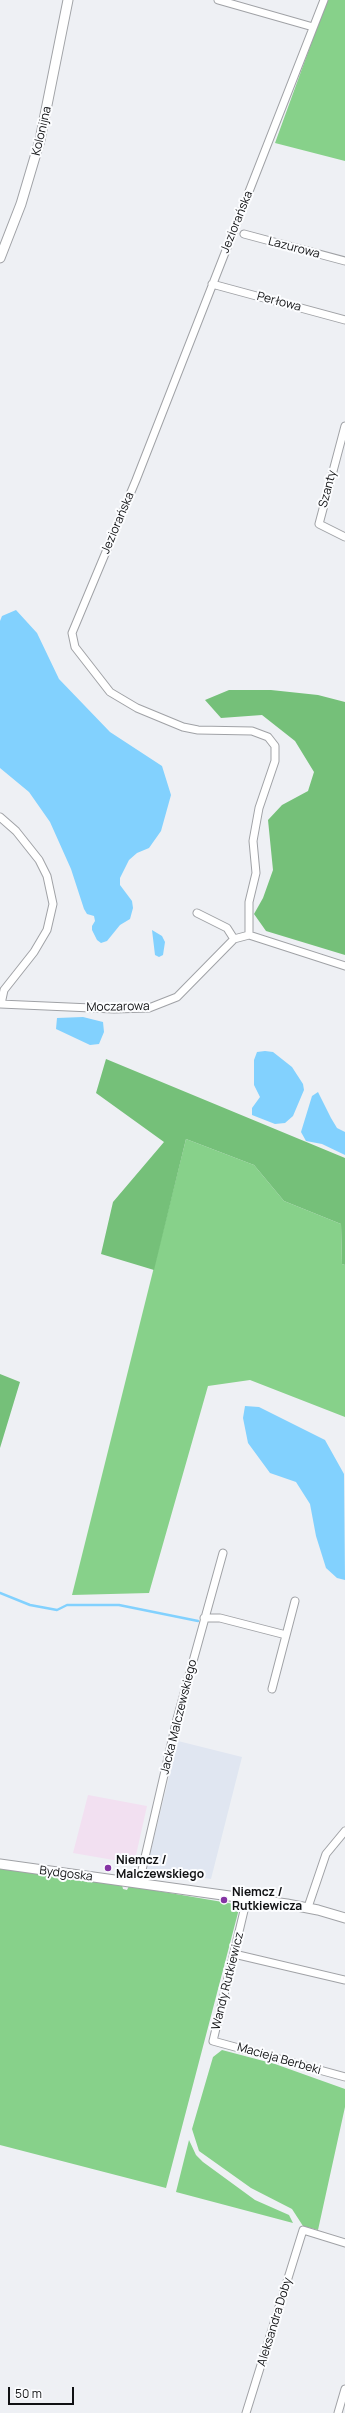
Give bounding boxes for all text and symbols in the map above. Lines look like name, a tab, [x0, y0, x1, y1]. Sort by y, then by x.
street label: Kolonijna	[29, 105, 55, 157]
street label: Jeziorańska	[218, 189, 256, 255]
street label: Lazurowa	[267, 234, 321, 262]
street label: Perłowa	[255, 289, 303, 315]
street label: Szanty	[316, 469, 340, 509]
street label: Jeziorańska	[99, 490, 137, 556]
street label: Moczarowa	[86, 999, 150, 1015]
street label: Jacka Malczewskiego	[158, 1658, 200, 1776]
place label: Niemcz / Malczewskiego	[116, 1854, 204, 1882]
marker: Niemcz / Malczewskiego	[103, 1863, 113, 1873]
street label: Bydgoska	[39, 1864, 93, 1884]
place label: Niemcz / Rutkiewicza	[232, 1886, 302, 1914]
marker: Niemcz / Rutkiewicza	[219, 1895, 229, 1905]
street label: Wandy Rutkiewicz	[209, 1931, 247, 2031]
street label: Macieja Berbeki	[235, 2040, 323, 2078]
street label: Aleksandra Doby	[255, 2276, 295, 2368]
scale bar	[10, 2379, 76, 2405]
text: 50 m	[15, 2385, 42, 2402]

